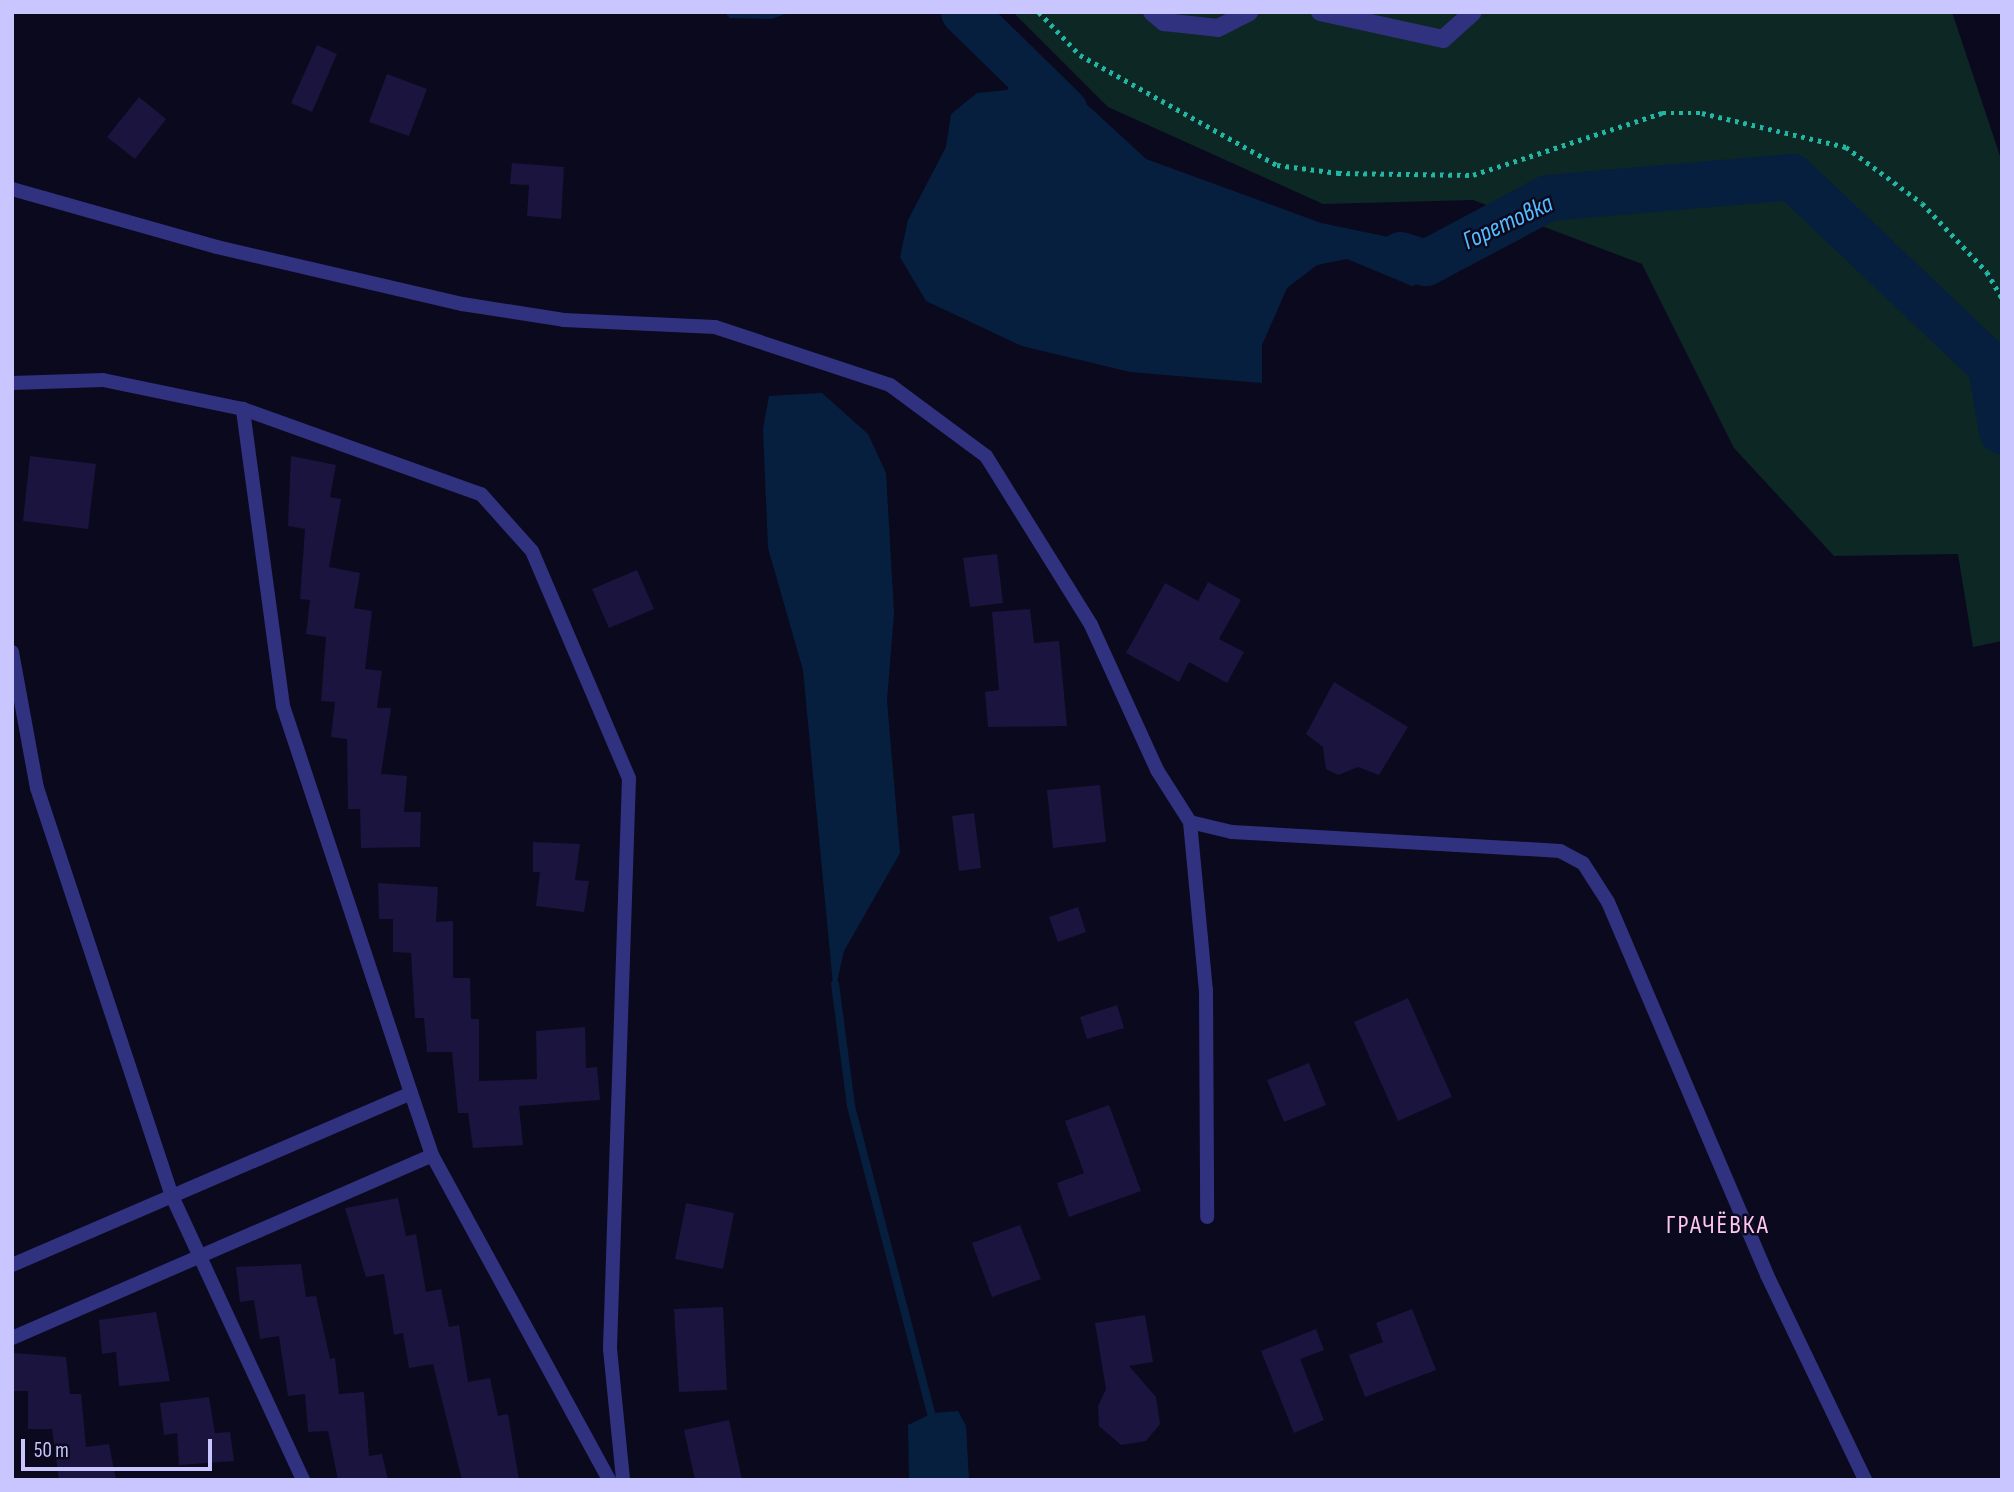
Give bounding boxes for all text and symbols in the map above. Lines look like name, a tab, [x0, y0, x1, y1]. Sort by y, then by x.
water label: Горетовка	[1458, 189, 1558, 257]
district label: ГРАЧЁВКА	[1667, 1210, 1769, 1242]
scale bar	[24, 1426, 215, 1470]
text: 50 m	[34, 1438, 69, 1463]

